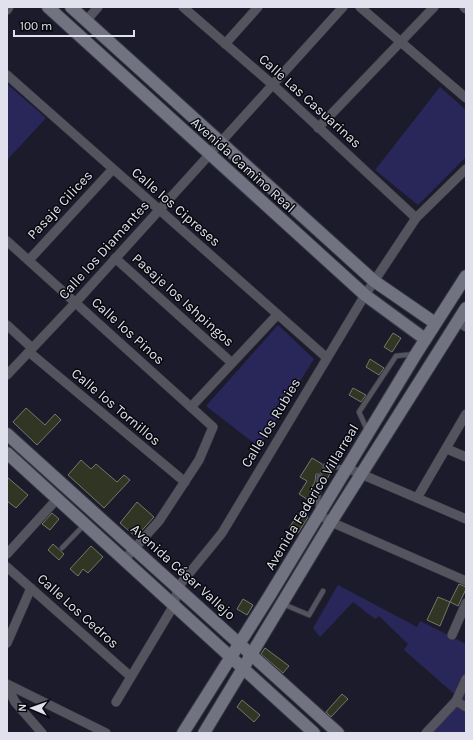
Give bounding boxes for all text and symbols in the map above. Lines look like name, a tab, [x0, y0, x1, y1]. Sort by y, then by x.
scale bar	[14, 12, 134, 38]
text: 100 m	[20, 19, 52, 33]
street label: Calle Las Casuarinas	[255, 50, 365, 152]
street label: Avenida Camino Real	[187, 114, 299, 216]
street label: Calle los Cipreses	[128, 164, 224, 250]
street label: Pasaje Cilices	[24, 167, 96, 243]
street label: Calle los Diamantes	[55, 197, 153, 303]
street label: Pasaje los Ishpingos	[129, 250, 237, 350]
street label: Calle los Pinos	[88, 294, 168, 368]
street label: Calle los Tornillos	[68, 365, 164, 449]
street label: Calle los Rubies	[238, 375, 304, 471]
street label: Avenida Federico Villarreal	[262, 421, 362, 573]
street label: Avenida César Vallejo	[127, 520, 239, 624]
street label: Calle Los Cedros	[34, 570, 122, 652]
north arrow	[12, 688, 52, 728]
text: N	[16, 703, 29, 712]

